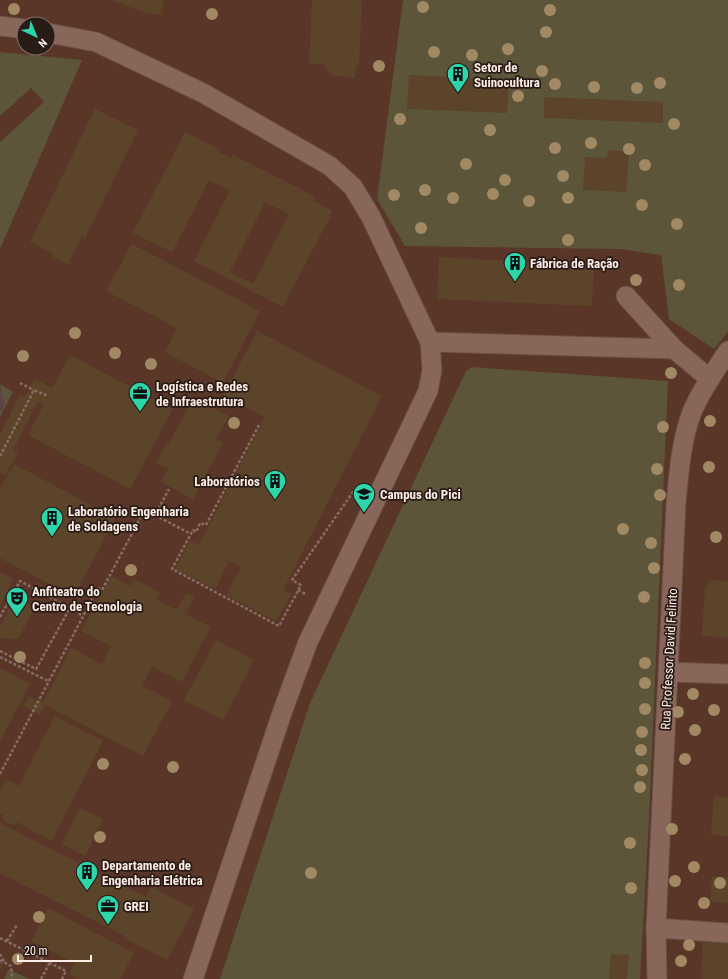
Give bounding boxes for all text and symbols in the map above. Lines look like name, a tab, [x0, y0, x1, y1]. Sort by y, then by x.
north arrow	[16, 16, 56, 56]
text: N	[35, 36, 50, 50]
place label: Setor de Suinocultura	[474, 60, 540, 90]
building icon: Setor de Suinocultura	[445, 61, 471, 94]
building icon: Fábrica de Ração	[502, 250, 528, 283]
place label: Fábrica de Ração	[530, 256, 619, 271]
place label: Logística e Redes de Infraestrutura	[156, 379, 248, 409]
office icon: Logística e Redes de Infraestrutura	[127, 380, 153, 413]
building icon: Laboratórios	[262, 468, 288, 501]
place label: Laboratórios	[194, 474, 260, 489]
school or university icon: Campus do Pici	[351, 481, 377, 514]
place label: Campus do Pici	[380, 487, 461, 502]
place label: Laboratório Engenharia de Soldagens	[68, 504, 189, 534]
building icon: Laboratório Engenharia de Soldagens	[39, 505, 65, 538]
place label: Anfiteatro do Centro de Tecnologia	[32, 584, 142, 614]
theatre icon: Anfiteatro do Centro de Tecnologia	[4, 585, 30, 618]
street label: Rua Professor David Felinto	[658, 588, 680, 730]
place label: Departamento de Engenharia Elétrica	[102, 858, 203, 888]
building icon: Departamento de Engenharia Elétrica	[74, 859, 100, 892]
office icon: GREI	[95, 893, 121, 926]
place label: GREI	[124, 899, 149, 914]
scale bar	[18, 937, 91, 963]
text: 20 m	[24, 944, 48, 958]

